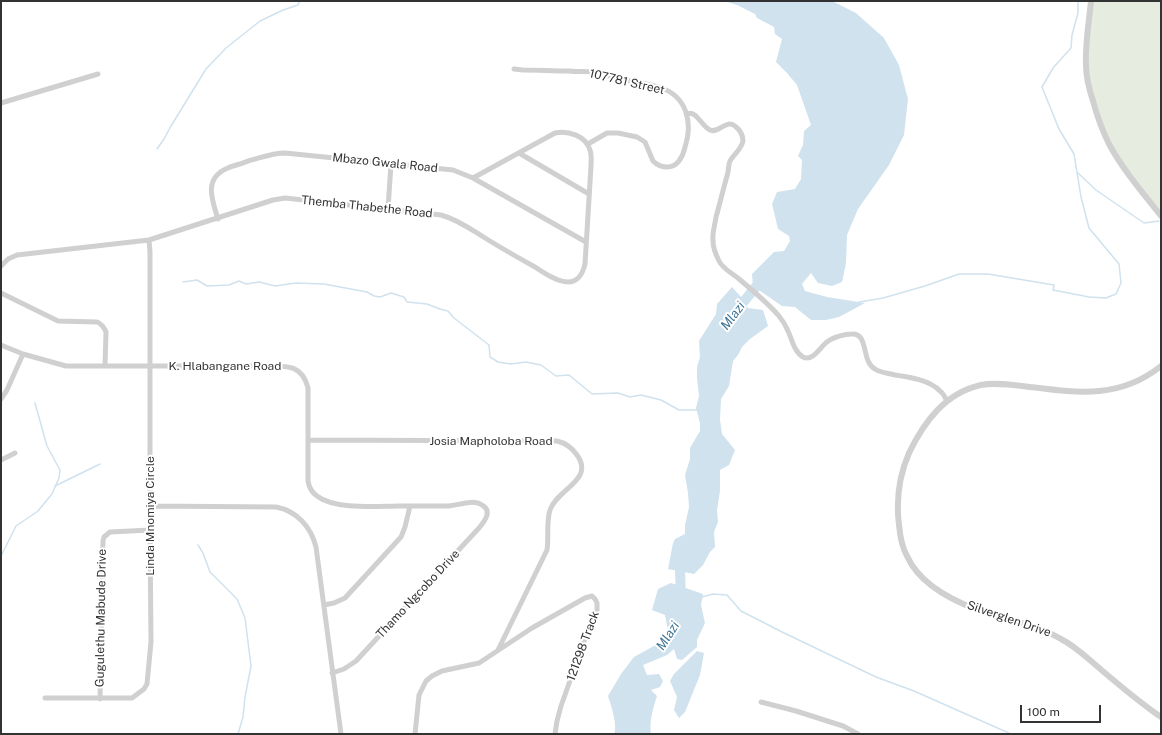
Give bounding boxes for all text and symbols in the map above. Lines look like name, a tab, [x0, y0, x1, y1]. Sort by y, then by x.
street label: 107781 Street	[588, 66, 666, 98]
street label: Mbazo Gwala Road	[332, 150, 438, 176]
street label: Themba Thabethe Road	[301, 193, 433, 221]
water label: Mlazi	[717, 299, 749, 333]
street label: K. Hlabangane Road	[169, 359, 281, 373]
street label: Josia Mapholoba Road	[429, 434, 553, 448]
street label: Linda Mnomiya Circle	[143, 456, 157, 576]
street label: Thamo Ngcobo Drive	[373, 547, 463, 641]
street label: Gugulethu Mabude Drive	[93, 549, 109, 687]
street label: Silverglen Drive	[965, 598, 1053, 640]
street label: 121298 Track	[564, 609, 602, 683]
water label: Mlazi	[653, 619, 683, 653]
scale bar	[1022, 697, 1103, 723]
text: 100 m	[1027, 705, 1060, 719]

